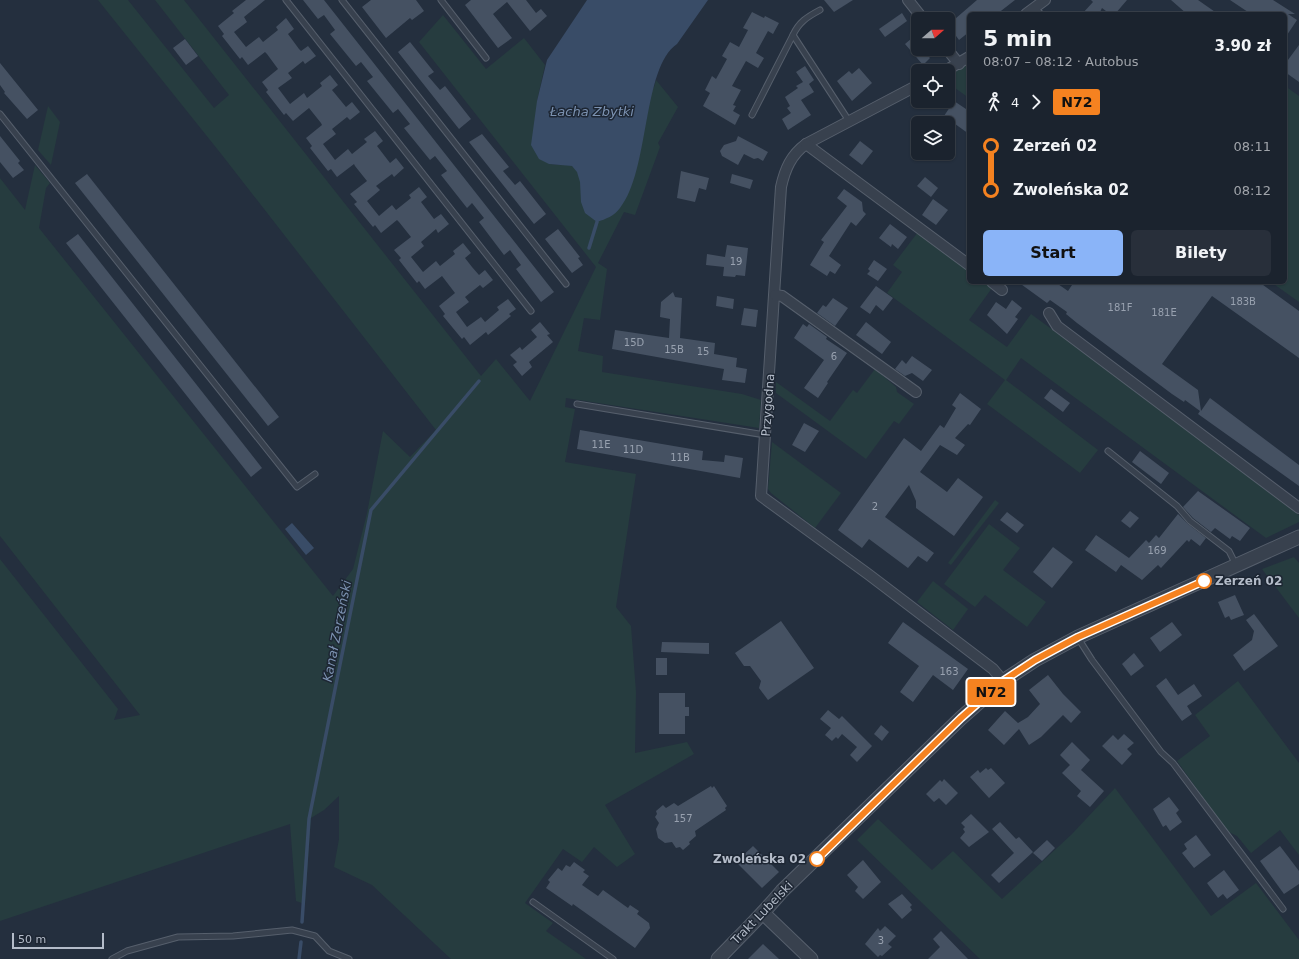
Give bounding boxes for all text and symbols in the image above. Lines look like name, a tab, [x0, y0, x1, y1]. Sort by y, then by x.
north arrow	[911, 12, 955, 56]
map controls	[911, 12, 955, 160]
text: 5 min	[983, 26, 1052, 51]
text: 3.90 zł	[1214, 37, 1271, 55]
text: 08:07 – 08:12 · Autobus	[983, 54, 1139, 69]
button: locate	[911, 64, 955, 108]
icon: walk	[983, 91, 1005, 113]
icon: forward	[1025, 91, 1047, 113]
text: N72	[1061, 94, 1092, 110]
text: 4	[1011, 95, 1019, 110]
water label: Łacha Zbytki	[549, 104, 634, 119]
button: layers	[911, 116, 955, 160]
text: Zerzeń 02	[1013, 137, 1097, 155]
text: 08:11	[1234, 139, 1271, 154]
text: Zwoleńska 02	[1013, 181, 1129, 199]
text: 08:12	[1234, 183, 1271, 198]
button: Start	[983, 230, 1123, 276]
button: Bilety	[1131, 230, 1271, 276]
house number: 19	[730, 256, 742, 267]
house number: 183B	[1230, 296, 1256, 307]
house number: 181F	[1108, 302, 1133, 313]
house number: 181E	[1151, 307, 1177, 318]
house number: 15D	[624, 337, 645, 348]
house number: 15B	[664, 344, 684, 355]
house number: 15	[697, 346, 709, 357]
house number: 6	[831, 351, 837, 362]
street label: Przygodna	[759, 373, 777, 437]
house number: 11E	[591, 439, 611, 450]
house number: 11D	[623, 444, 644, 455]
house number: 11B	[670, 452, 690, 463]
house number: 2	[872, 501, 878, 512]
house number: 169	[1147, 545, 1167, 556]
marker: Zerzeń 02	[1196, 573, 1212, 589]
place label: Zerzeń 02	[1215, 574, 1282, 588]
water label: Kanał Zerzeński	[320, 578, 354, 683]
house number: 163	[939, 666, 959, 677]
line badge: N72	[968, 679, 1014, 705]
text: N72	[975, 684, 1007, 700]
house number: 157	[673, 813, 693, 824]
marker: Zwoleńska 02	[809, 851, 825, 867]
place label: Zwoleńska 02	[713, 852, 806, 866]
street label: Trakt Lubelski	[728, 879, 796, 948]
scale bar	[12, 931, 104, 950]
text: 50 m	[18, 933, 46, 946]
house number: 3	[878, 935, 884, 946]

